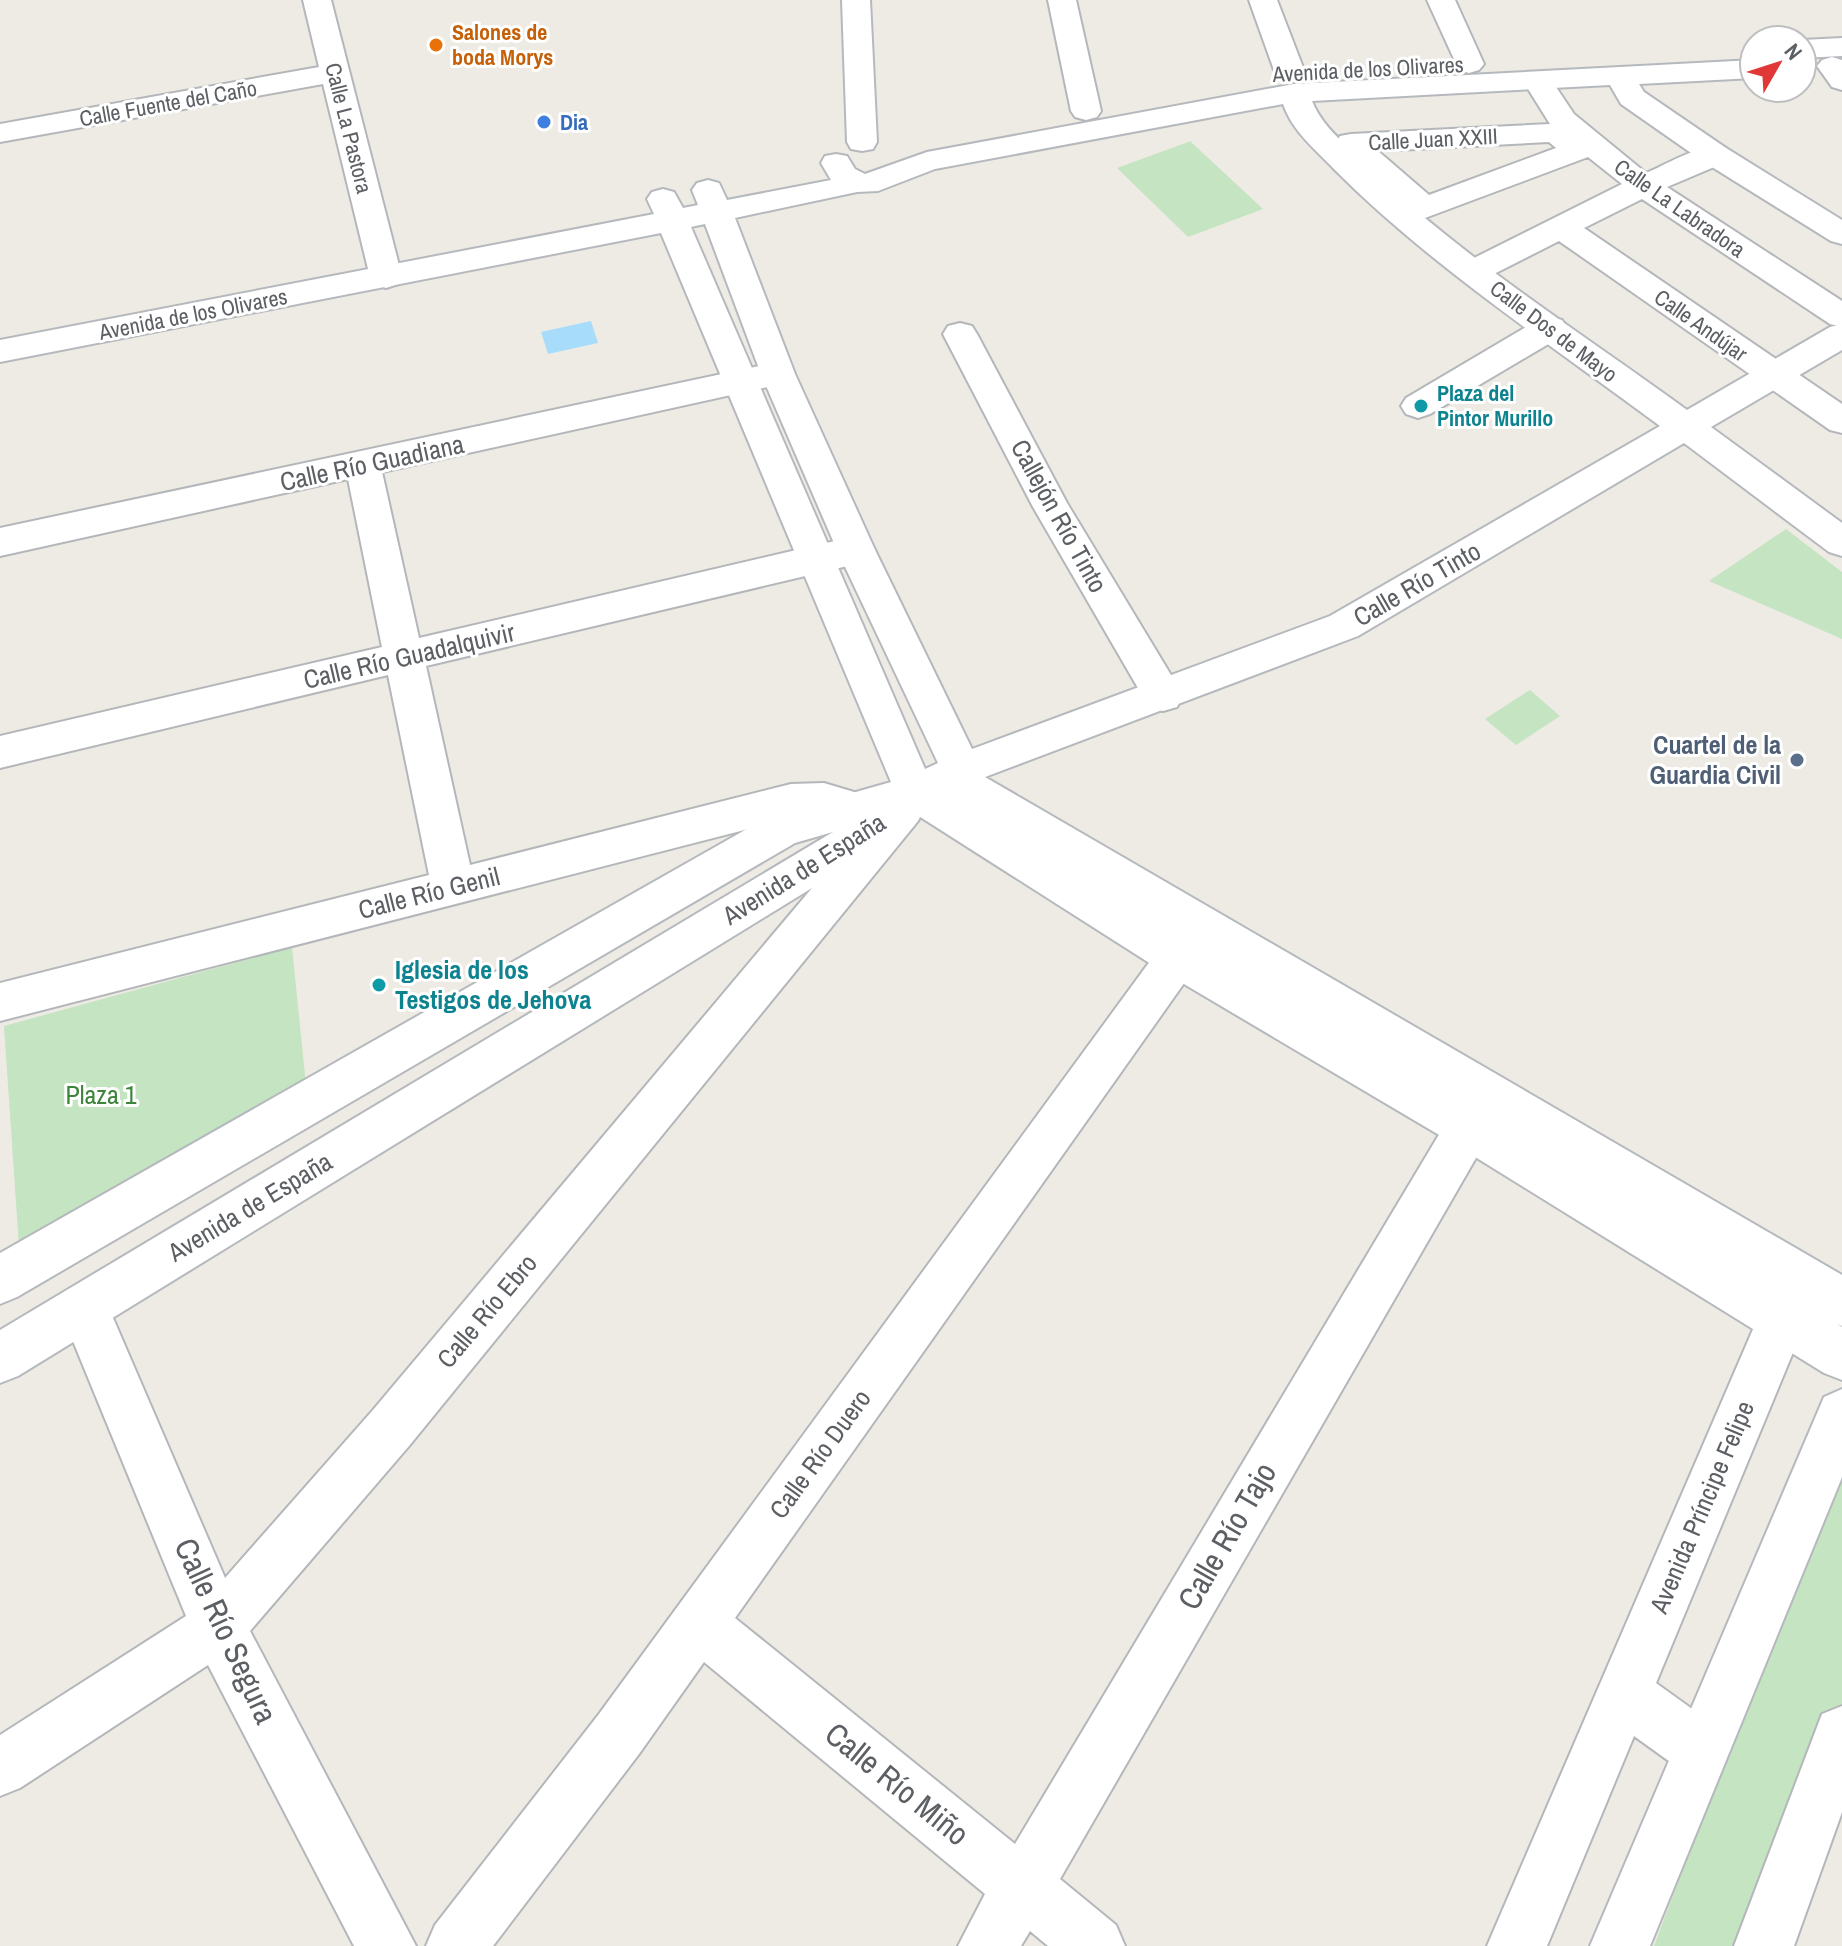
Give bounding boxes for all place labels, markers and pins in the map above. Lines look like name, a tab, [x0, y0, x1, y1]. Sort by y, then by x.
place label: Salones de boda Morys	[452, 17, 553, 72]
marker: Salones de boda Morys	[427, 36, 445, 54]
place label: Dia	[560, 107, 588, 137]
marker: Dia	[535, 113, 553, 131]
place label: Plaza del Pintor Murillo	[1437, 378, 1553, 433]
marker: Plaza del Pintor Murillo	[1412, 397, 1430, 415]
place label: Cuartel de la Guardia Civil	[1649, 727, 1781, 792]
marker: Cuartel de la Guardia Civil	[1788, 751, 1806, 769]
place label: Iglesia de los Testigos de Jehova	[395, 952, 591, 1017]
marker: Iglesia de los Testigos de Jehova	[370, 976, 388, 994]

